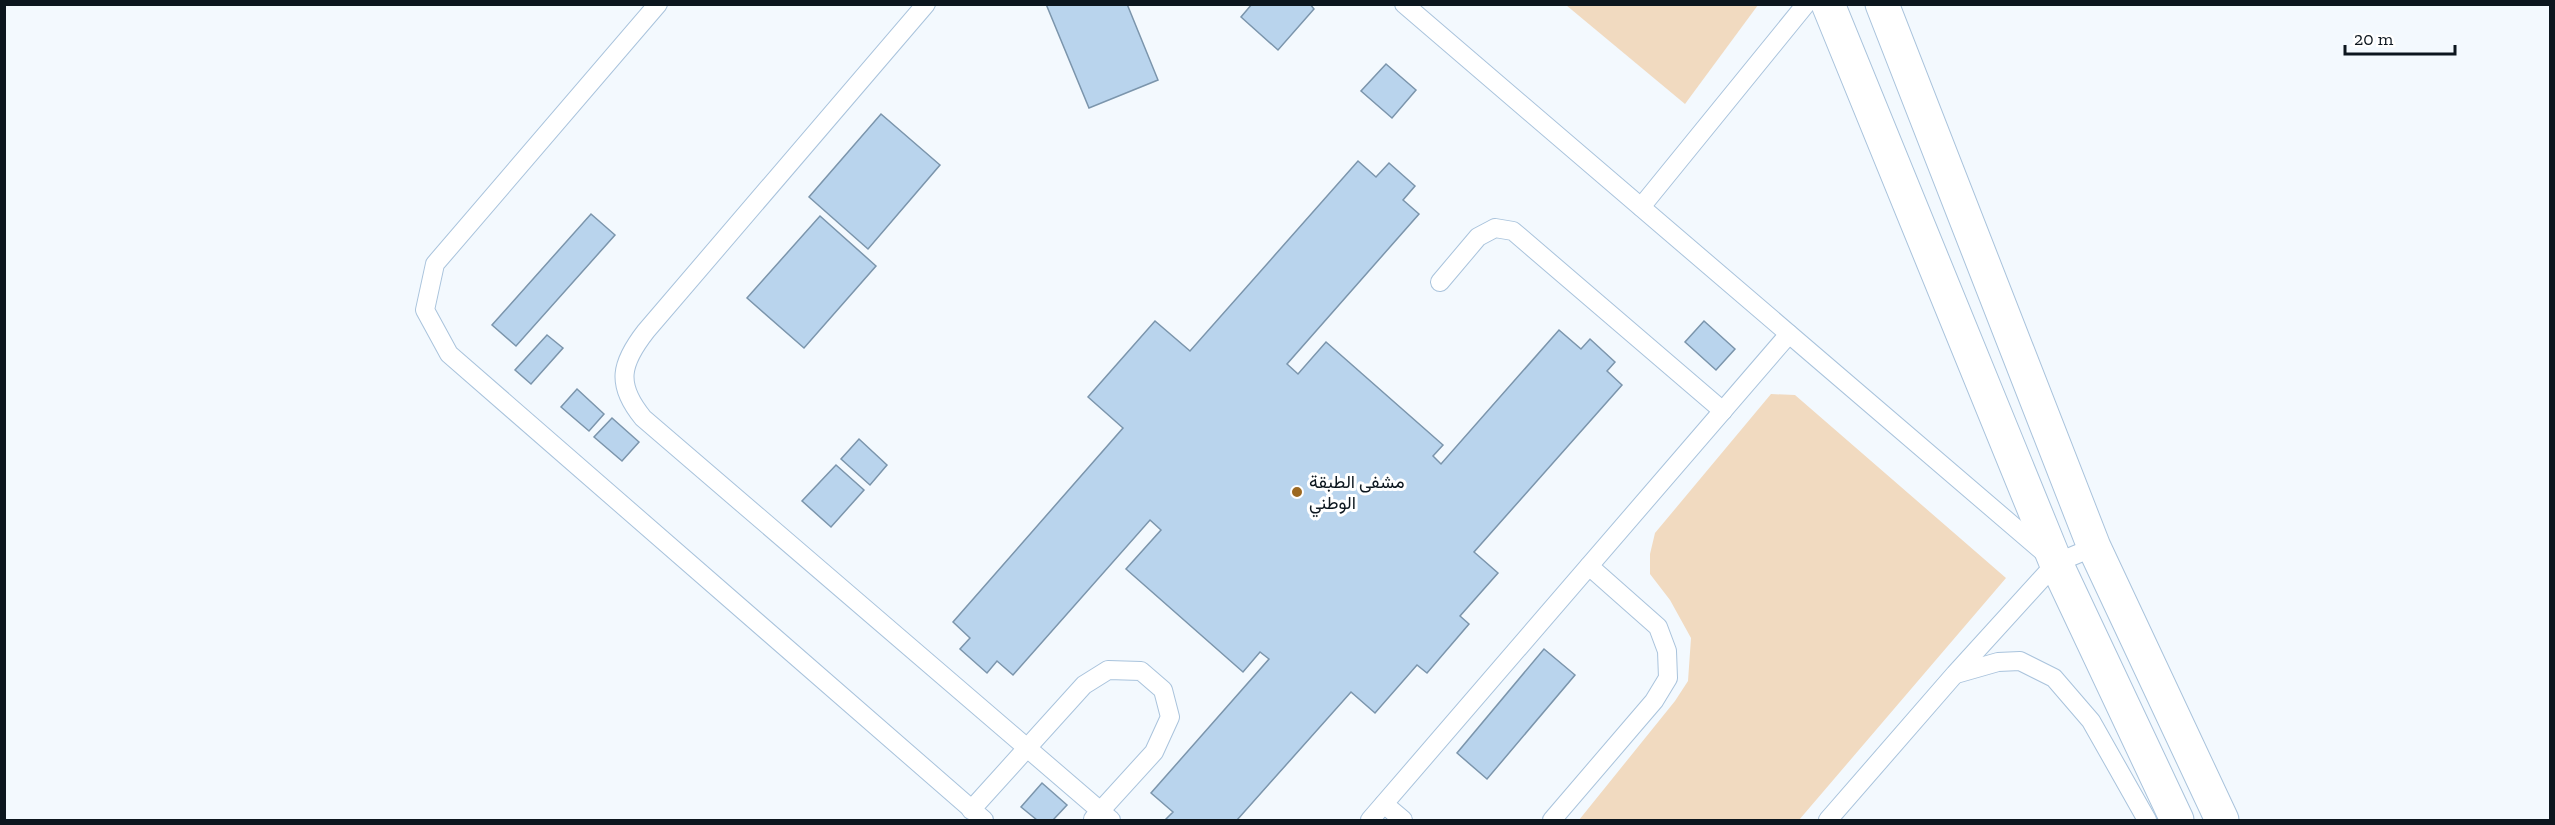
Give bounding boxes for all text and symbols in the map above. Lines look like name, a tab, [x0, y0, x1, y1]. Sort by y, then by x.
scale bar	[2345, 18, 2454, 56]
text: 20 m	[2354, 28, 2394, 50]
place label: مشفى الطبقة الوطني	[1309, 471, 1405, 518]
marker: مشفى الطبقة الوطني	[1290, 485, 1304, 499]

